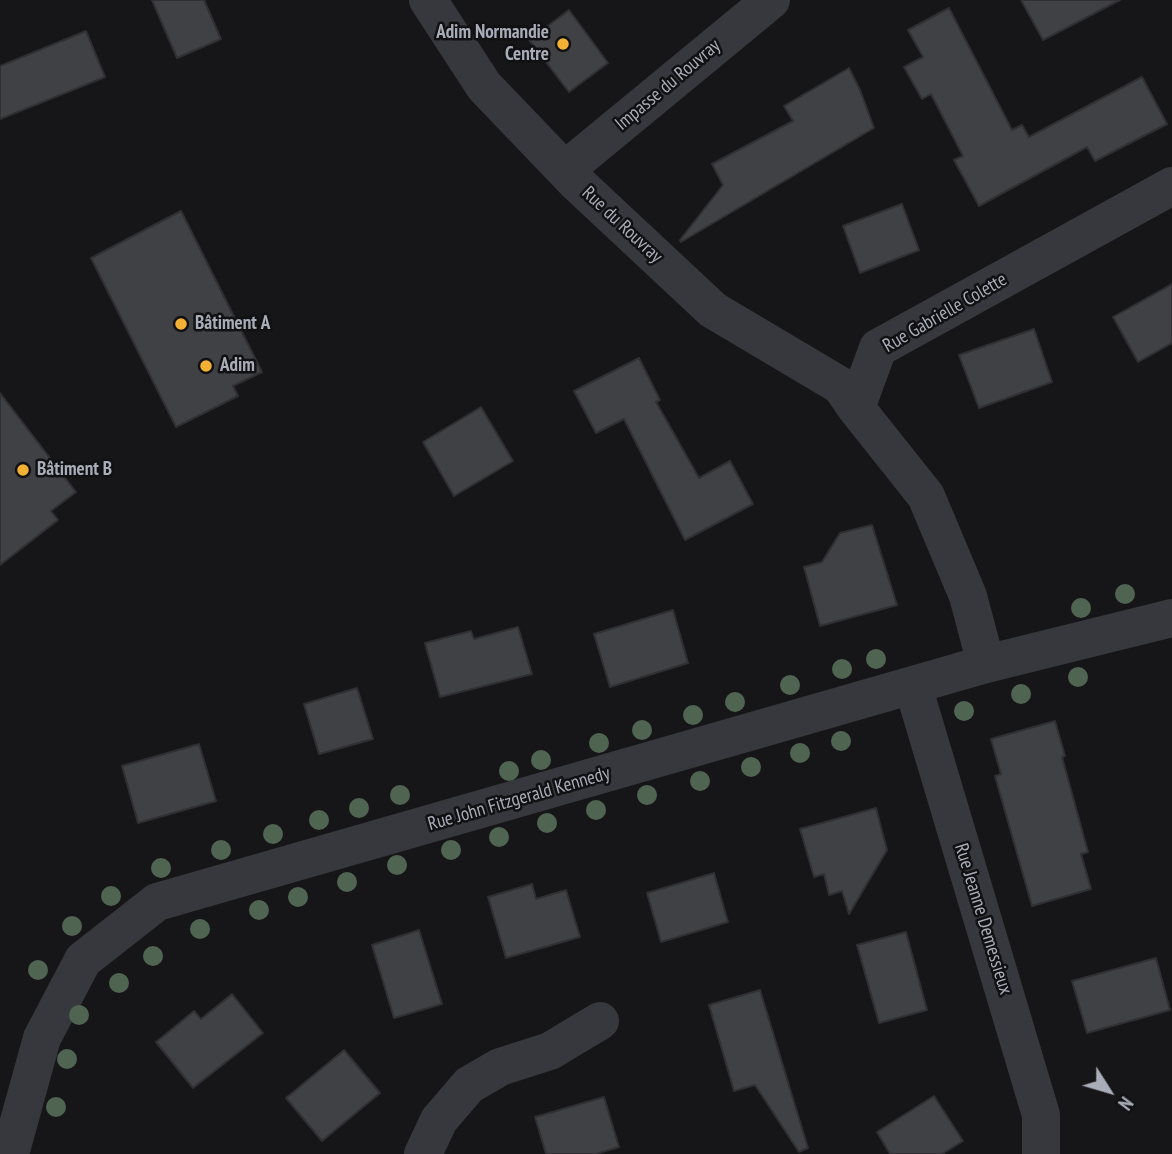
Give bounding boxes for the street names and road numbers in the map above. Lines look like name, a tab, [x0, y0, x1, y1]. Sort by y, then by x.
street label: Impasse du Rouvray	[611, 34, 725, 136]
street label: Rue du Rouvray	[577, 182, 667, 268]
street label: Rue Gabrielle Colette	[879, 268, 1011, 358]
street label: Rue John Fitzgerald Kennedy	[425, 762, 613, 836]
street label: Rue Jeanne Demessieux	[949, 841, 1017, 997]

